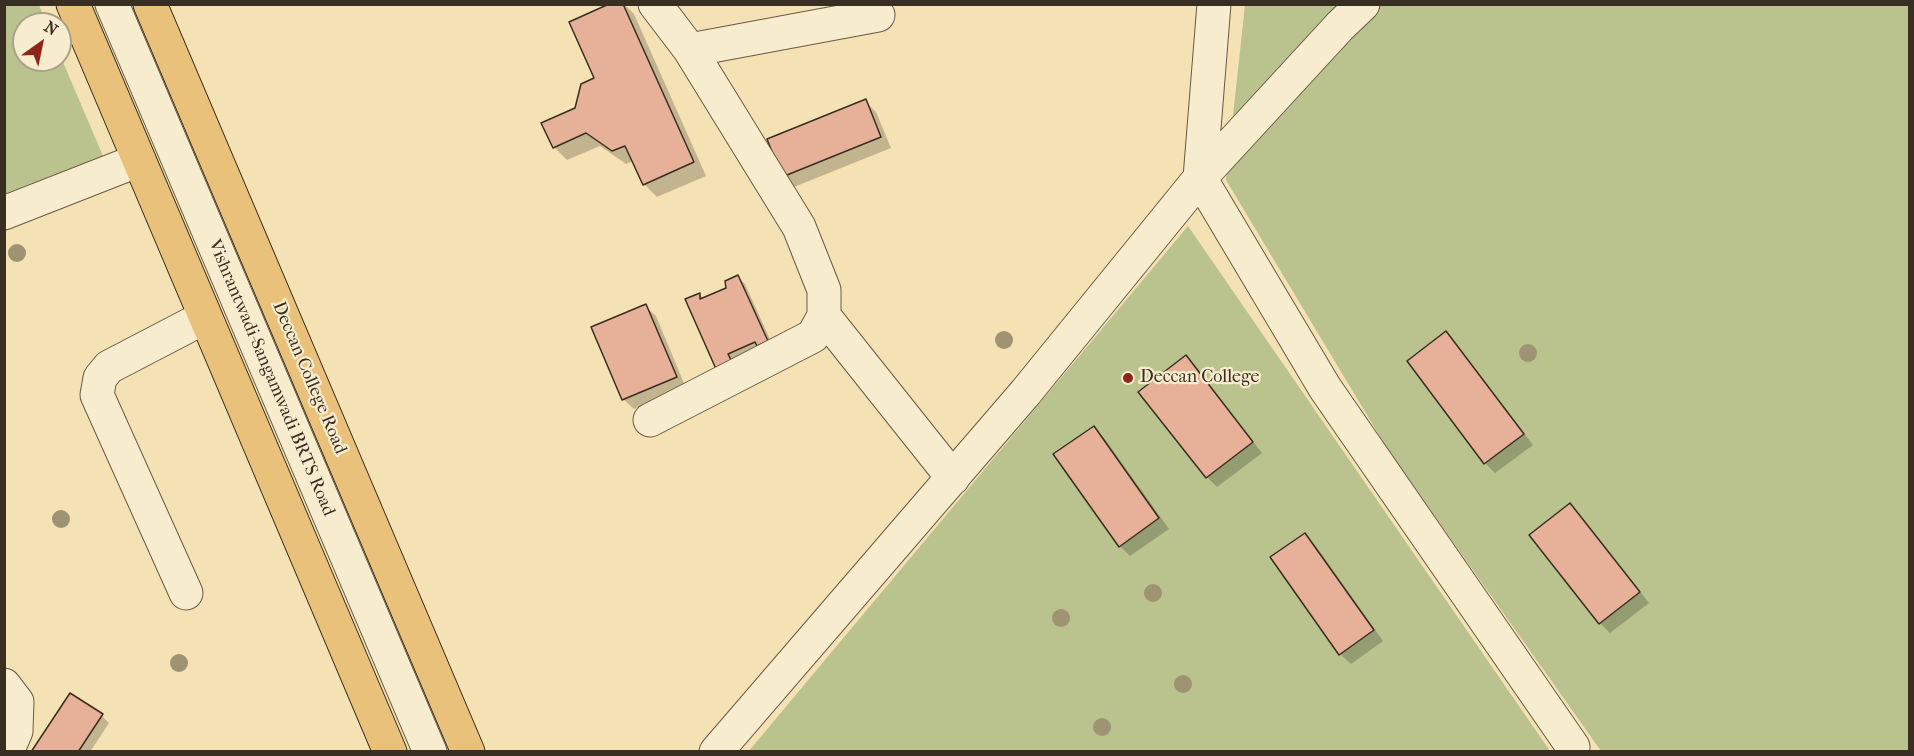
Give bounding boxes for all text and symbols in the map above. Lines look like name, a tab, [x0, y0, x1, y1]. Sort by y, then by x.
north arrow	[12, 12, 72, 72]
text: N	[41, 17, 61, 39]
street label: Vishrantwadi-Sangamwadi BRTS Road	[203, 237, 339, 519]
street label: Deccan College Road	[267, 299, 351, 457]
place label: Deccan College	[1140, 367, 1259, 389]
marker: Deccan College	[1121, 371, 1135, 385]

